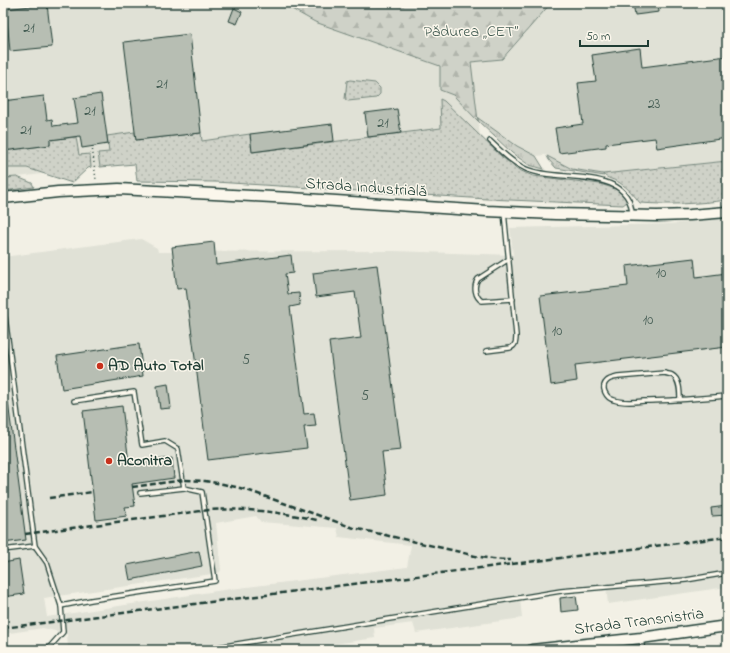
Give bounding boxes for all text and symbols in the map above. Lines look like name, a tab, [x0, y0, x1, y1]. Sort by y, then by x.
house number: 21	[23, 18, 35, 39]
park label: Pădurea „CET”	[424, 20, 518, 44]
scale bar	[580, 22, 648, 48]
text: 50 m	[586, 28, 610, 46]
house number: 21	[156, 74, 168, 95]
house number: 23	[648, 94, 661, 115]
house number: 21	[84, 101, 96, 122]
house number: 21	[377, 113, 389, 134]
house number: 21	[20, 120, 32, 141]
street label: Strada Industrială	[305, 172, 427, 204]
house number: 10	[656, 263, 666, 284]
house number: 10	[643, 310, 653, 331]
house number: 10	[552, 321, 562, 342]
house number: 5	[242, 350, 250, 371]
place label: AD Auto Total	[108, 354, 204, 378]
marker: AD Auto Total	[95, 361, 105, 371]
house number: 5	[361, 386, 369, 407]
place label: Aconitra	[117, 449, 172, 473]
marker: Aconitra	[104, 456, 114, 466]
street label: Strada Transnistria	[573, 602, 705, 642]

